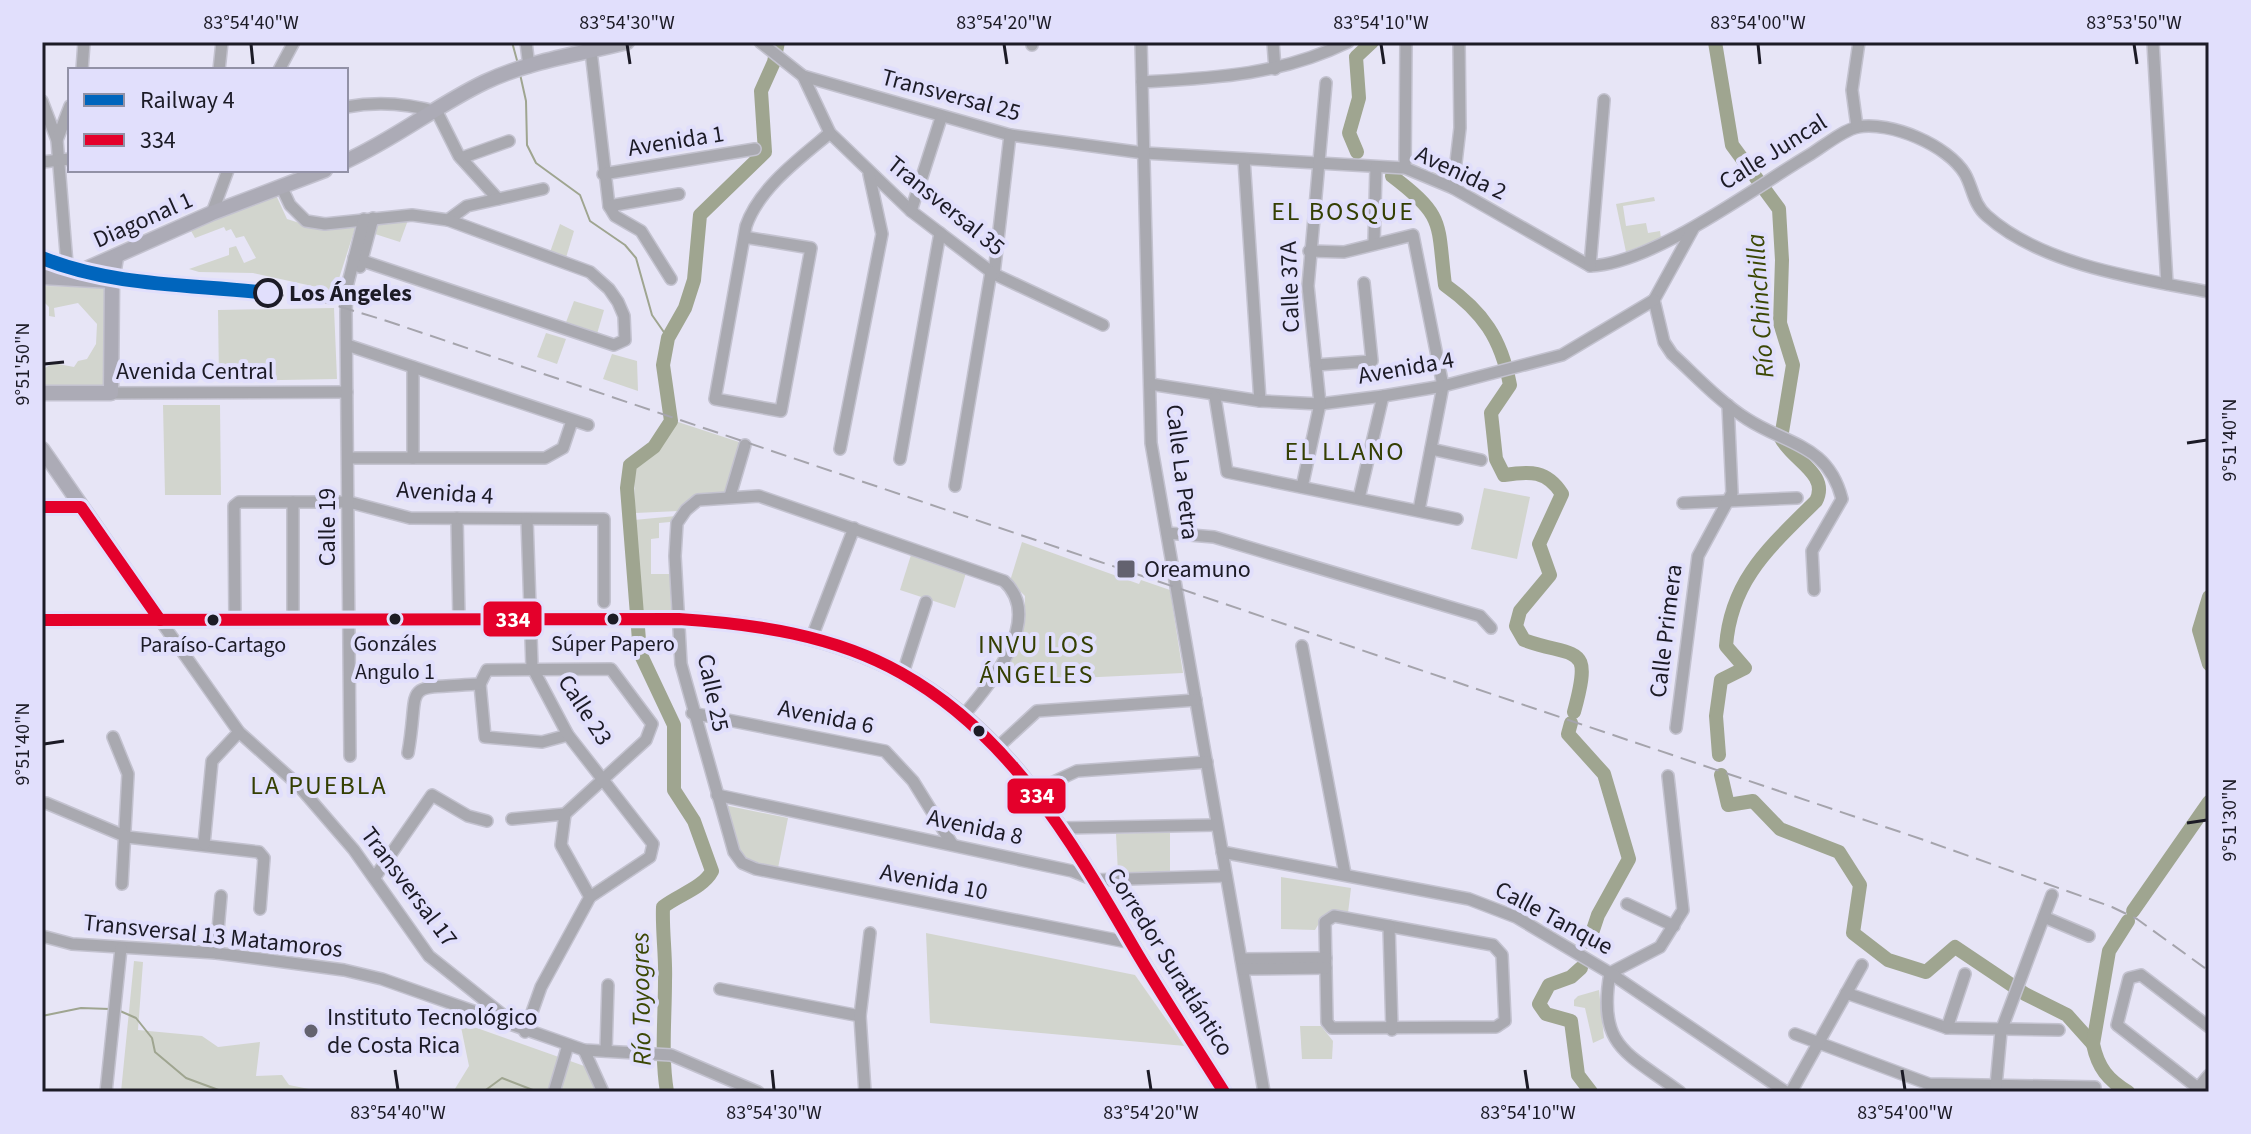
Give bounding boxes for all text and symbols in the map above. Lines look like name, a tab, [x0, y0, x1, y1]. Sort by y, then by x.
text: 83°54'40"W	[203, 9, 299, 37]
text: 83°54'30"W	[579, 9, 675, 37]
text: 83°54'20"W	[956, 9, 1052, 37]
text: 83°54'10"W	[1333, 9, 1429, 37]
text: 83°54'00"W	[1710, 9, 1806, 37]
text: 83°53'50"W	[2086, 9, 2182, 37]
street label: Transversal 25	[877, 60, 1025, 130]
legend	[68, 68, 348, 172]
text: Railway 4	[140, 83, 235, 118]
street label: Calle Juncal	[1712, 105, 1834, 199]
street label: Avenida 1	[625, 116, 727, 166]
text: 334	[140, 123, 176, 158]
street label: Avenida 2	[1410, 137, 1512, 209]
street label: Transversal 35	[879, 147, 1013, 265]
street label: Diagonal 1	[88, 183, 198, 257]
district label: EL BOSQUE	[1271, 193, 1415, 230]
water label: Río Chinchilla	[1736, 232, 1784, 380]
street label: Calle 37A	[1271, 241, 1309, 333]
place label: Los Ángeles	[289, 276, 412, 311]
marker: Los Ángeles	[254, 279, 282, 307]
text: 9°51'50"N	[9, 323, 37, 405]
street label: Avenida 4	[1355, 342, 1457, 394]
street label: Avenida Central	[116, 354, 274, 389]
text: 9°51'40"N	[2216, 399, 2244, 481]
street label: Calle La Petra	[1156, 402, 1208, 542]
district label: EL LLANO	[1284, 433, 1406, 470]
street label: Avenida 4	[395, 472, 495, 514]
street label: Calle 19	[310, 488, 345, 566]
place label: Oreamuno	[1144, 552, 1251, 587]
marker: Oreamuno	[1115, 558, 1137, 580]
street label: Calle Primera	[1640, 562, 1692, 700]
line badge: 334	[482, 600, 543, 638]
text: 334	[496, 604, 531, 636]
marker: Gonzáles Angulo 1	[387, 611, 403, 627]
marker: Súper Papero	[605, 611, 621, 627]
marker: Paraíso-Cartago	[205, 612, 221, 628]
district label: INVU LOS ÁNGELES	[978, 626, 1096, 693]
place label: Gonzáles Angulo 1	[353, 628, 437, 688]
place label: Súper Papero	[551, 628, 675, 660]
place label: Paraíso-Cartago	[140, 629, 286, 661]
street label: Calle 25	[688, 651, 738, 735]
street label: Calle 23	[549, 668, 621, 752]
street label: Avenida 6	[775, 691, 877, 743]
text: 9°51'40"N	[9, 703, 37, 785]
unlabelled marker	[971, 723, 987, 739]
district label: LA PUEBLA	[250, 767, 388, 804]
line badge: 334	[1006, 777, 1067, 815]
text: 9°51'30"N	[2216, 779, 2244, 861]
text: 334	[1020, 780, 1055, 812]
street label: Avenida 8	[924, 800, 1026, 854]
street label: Transversal 17	[352, 819, 466, 955]
street label: Avenida 10	[877, 854, 991, 910]
street label: Corredor Suratlántico	[1098, 861, 1242, 1063]
street label: Calle Tanque	[1489, 872, 1619, 964]
street label: Transversal 13 Matamoros	[82, 905, 344, 967]
water label: Río Toyogres	[621, 932, 661, 1066]
place label: Instituto Tecnológico de Costa Rica	[327, 1000, 538, 1063]
marker: Instituto Tecnológico de Costa Rica	[302, 1022, 320, 1040]
text: 83°54'40"W	[350, 1099, 446, 1127]
text: 83°54'30"W	[726, 1099, 822, 1127]
text: 83°54'20"W	[1103, 1099, 1199, 1127]
text: 83°54'10"W	[1480, 1099, 1576, 1127]
text: 83°54'00"W	[1857, 1099, 1953, 1127]

